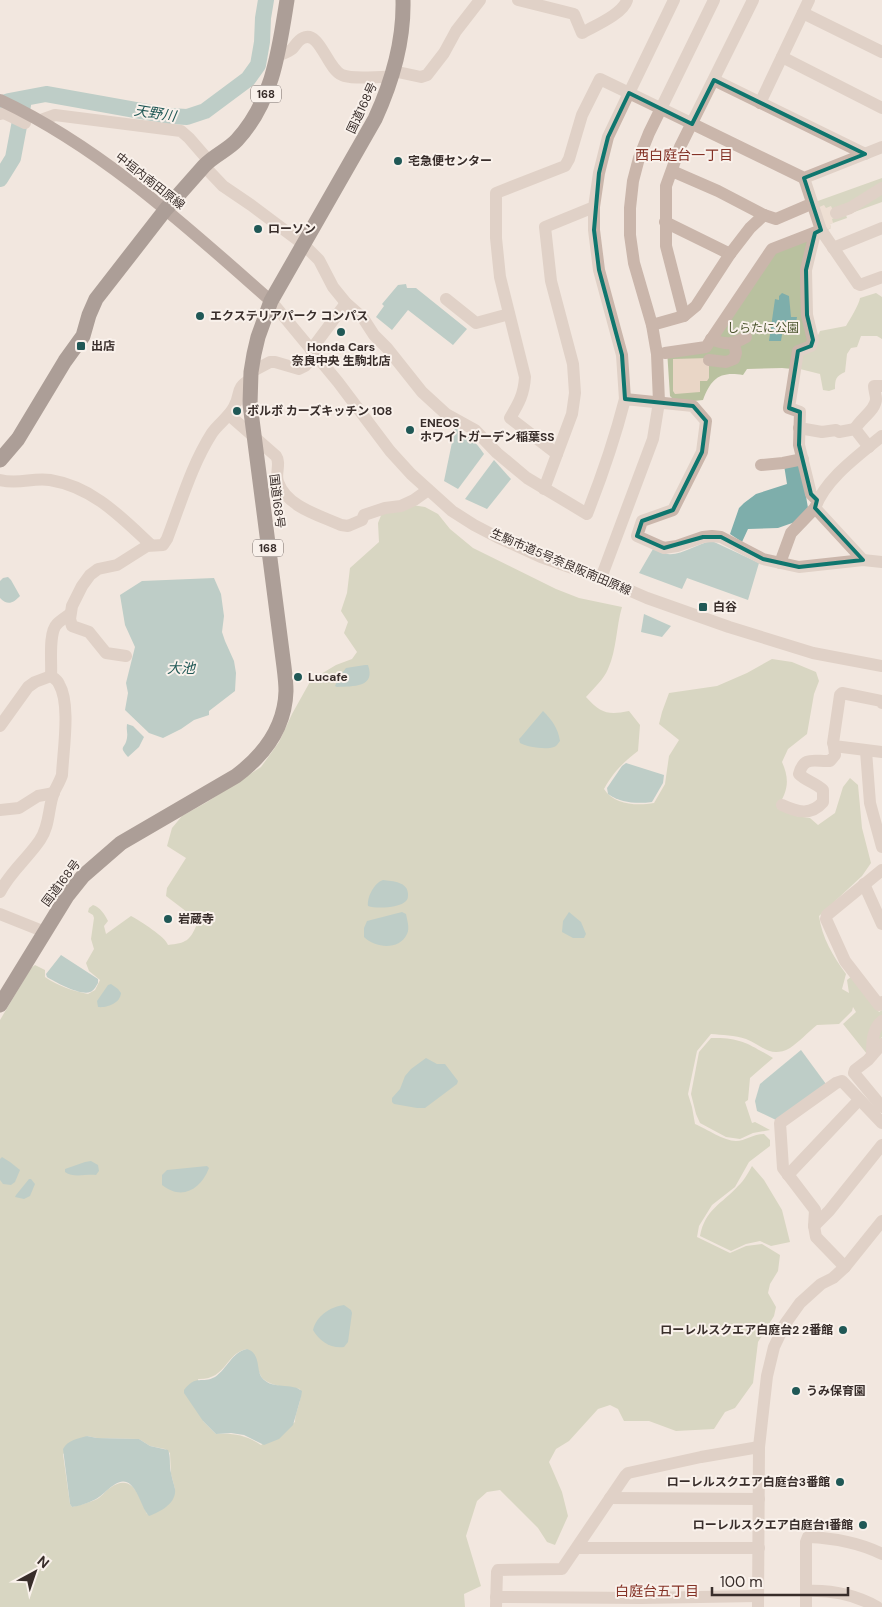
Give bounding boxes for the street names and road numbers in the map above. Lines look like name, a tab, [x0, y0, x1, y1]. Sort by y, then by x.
street label: 国道168号	[343, 80, 381, 136]
road number: 168	[251, 86, 281, 102]
street label: 中垣内南田原線	[112, 149, 188, 213]
street label: 国道168号	[266, 473, 288, 529]
street label: 生駒市道5号奈良阪南田原線	[488, 525, 634, 599]
road number: 168	[253, 540, 283, 556]
street label: 国道168号	[38, 856, 84, 910]

